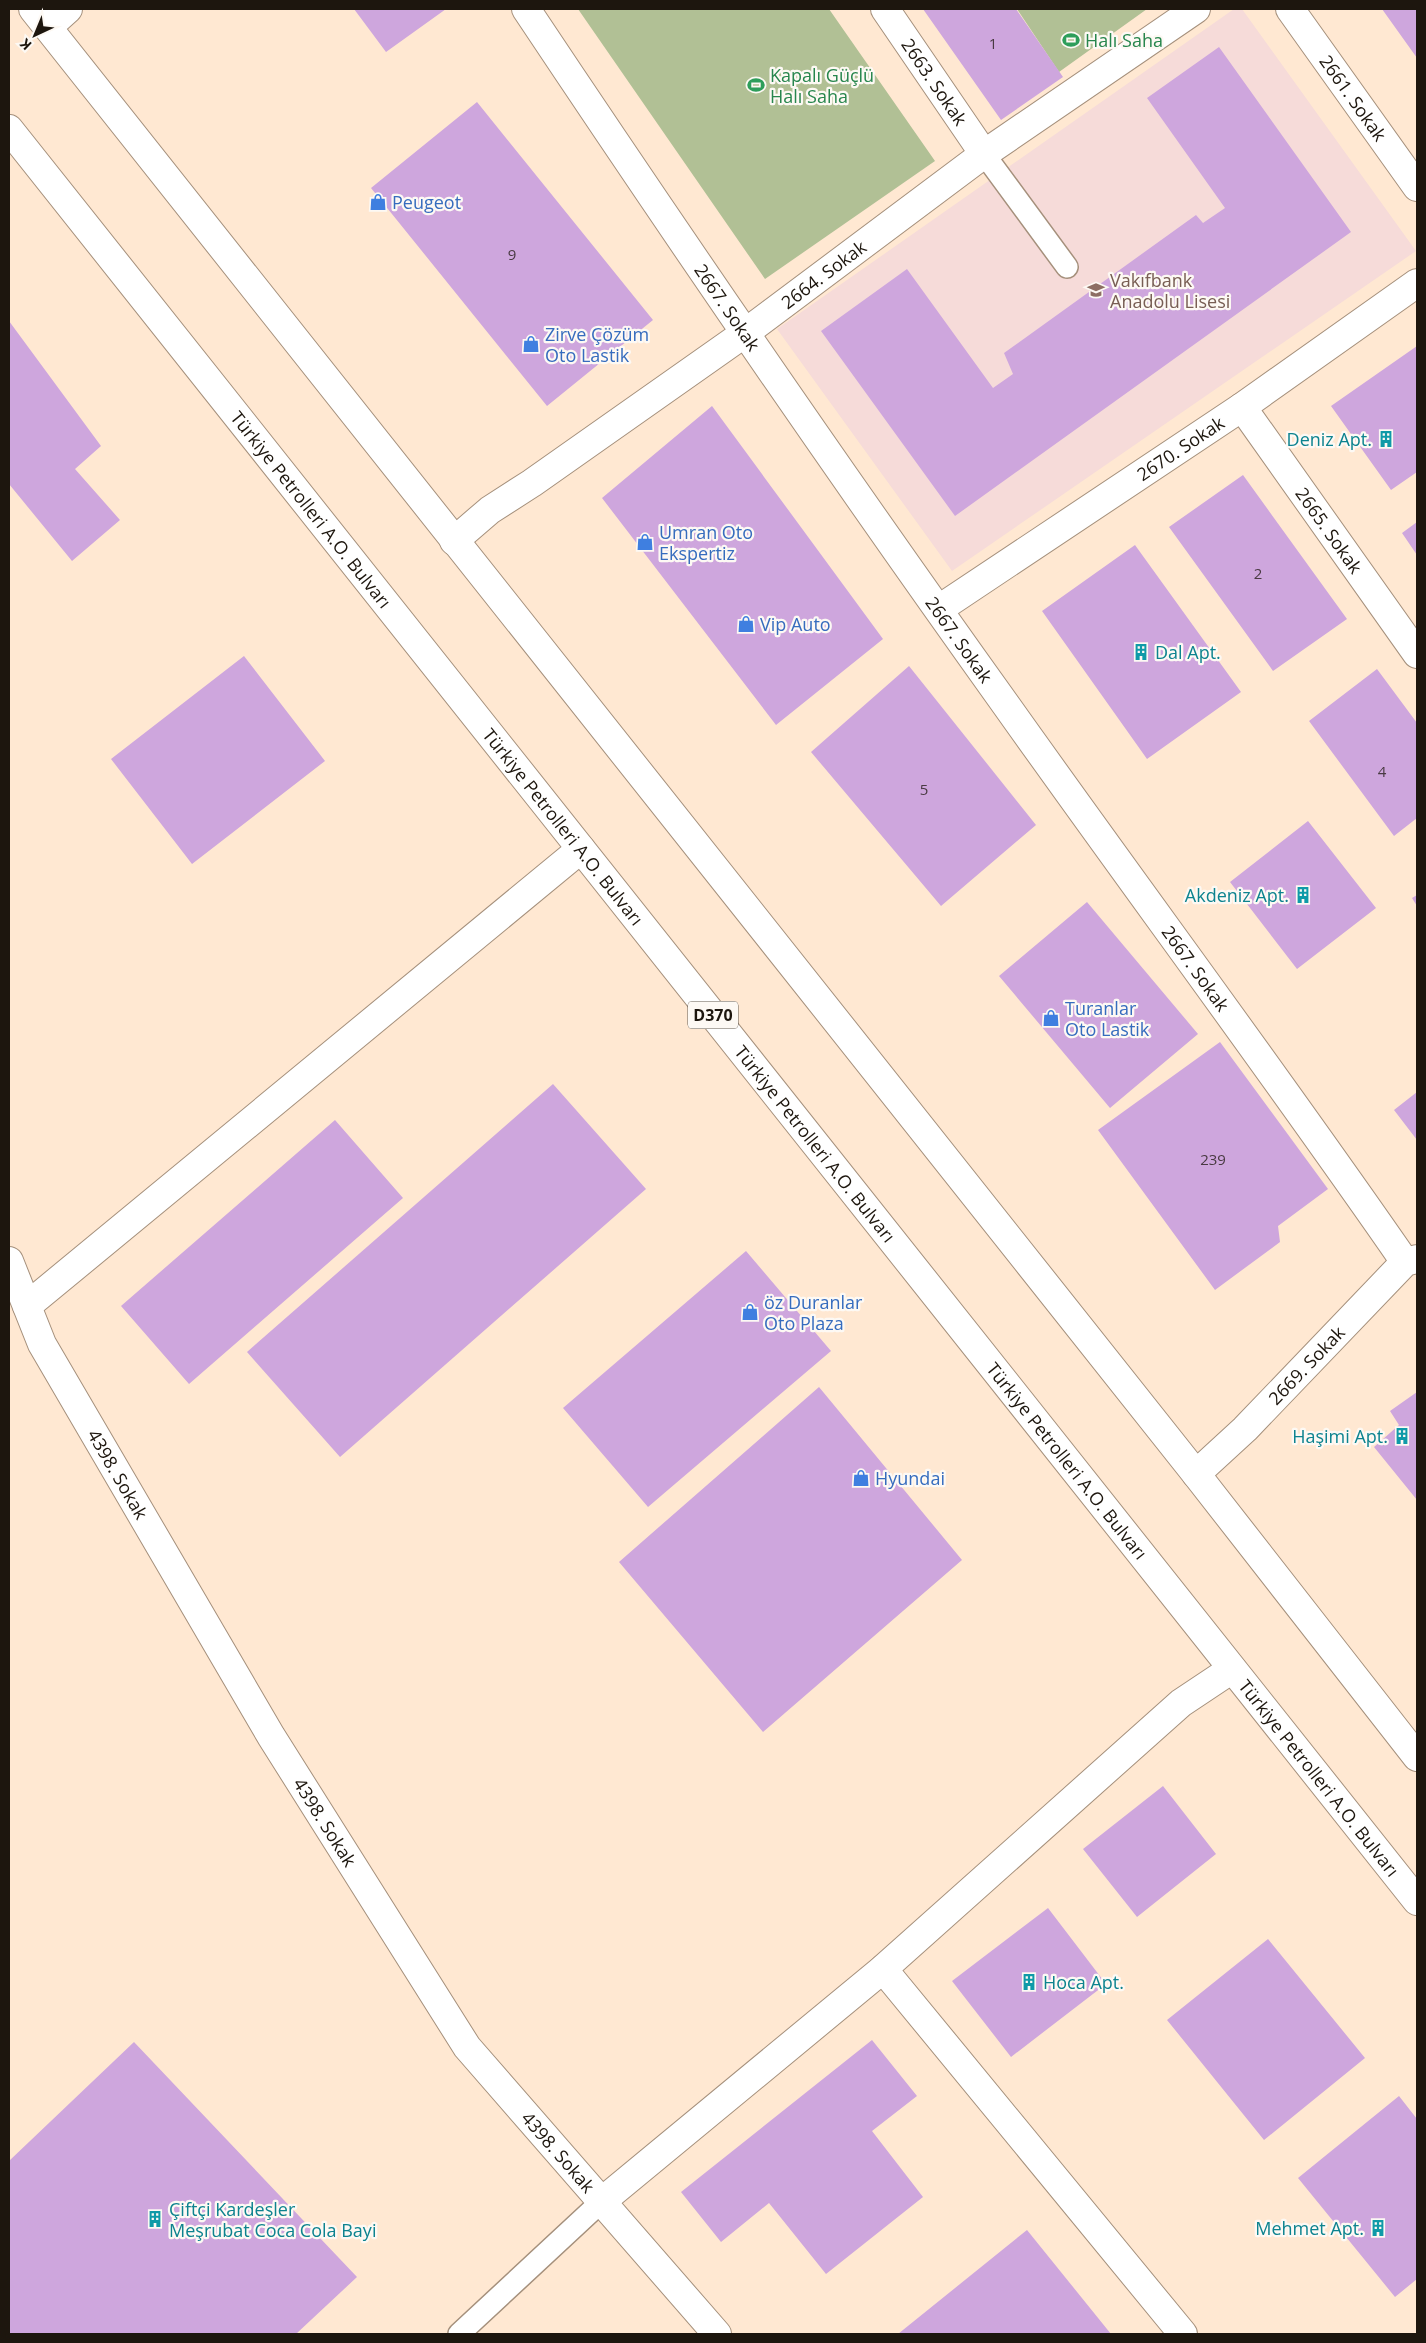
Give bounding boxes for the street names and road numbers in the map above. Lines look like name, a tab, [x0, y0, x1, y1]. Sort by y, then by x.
street label: 2663. Sokak	[896, 34, 973, 130]
street label: 2661. Sokak	[1314, 50, 1393, 146]
street label: 2664. Sokak	[776, 234, 871, 314]
street label: 2667. Sokak	[689, 259, 766, 356]
street label: Türkiye Petrolleri A.O. Bulvarı	[226, 406, 397, 613]
street label: 2670. Sokak	[1132, 410, 1229, 486]
street label: 2665. Sokak	[1291, 482, 1368, 578]
street label: 2667. Sokak	[920, 592, 998, 688]
street label: Türkiye Petrolleri A.O. Bulvarı	[478, 723, 649, 930]
street label: 2667. Sokak	[1157, 921, 1235, 1016]
road number: D370	[688, 1002, 738, 1028]
street label: Türkiye Petrolleri A.O. Bulvarı	[730, 1040, 901, 1247]
street label: 2669. Sokak	[1263, 1320, 1350, 1410]
street label: Türkiye Petrolleri A.O. Bulvarı	[982, 1357, 1153, 1564]
street label: 4398. Sokak	[82, 1425, 154, 1524]
street label: Türkiye Petrolleri A.O. Bulvarı	[1233, 1674, 1405, 1881]
street label: 4398. Sokak	[288, 1773, 362, 1871]
street label: 4398. Sokak	[516, 2106, 601, 2198]

